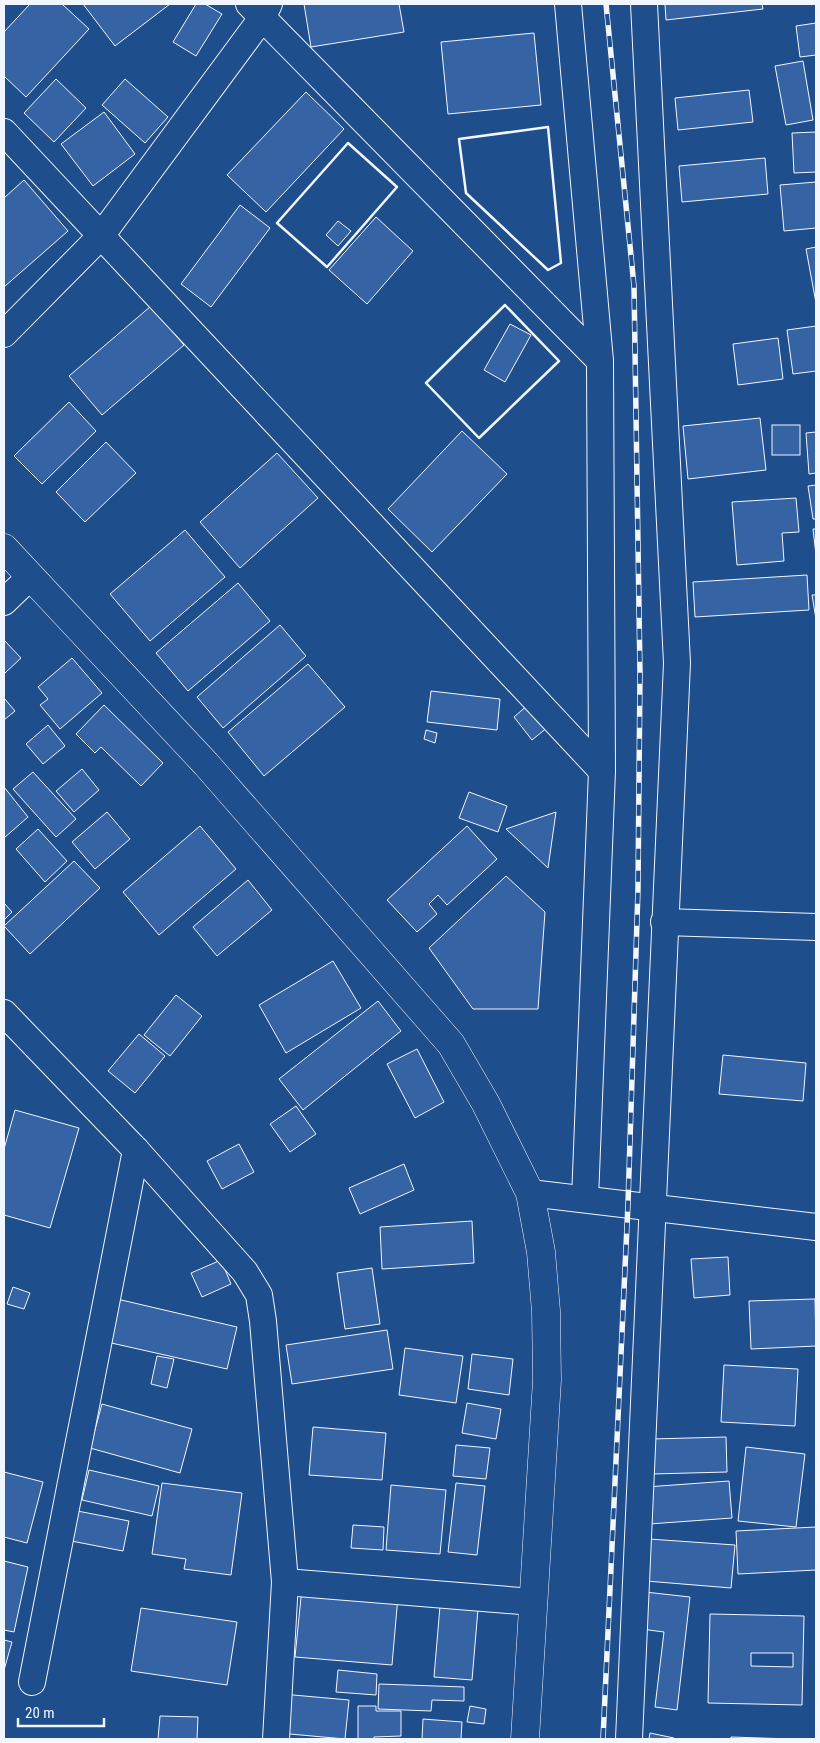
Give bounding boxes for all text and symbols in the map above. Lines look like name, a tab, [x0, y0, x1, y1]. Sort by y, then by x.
scale bar	[18, 1696, 104, 1728]
text: 20 m	[25, 1704, 55, 1722]

